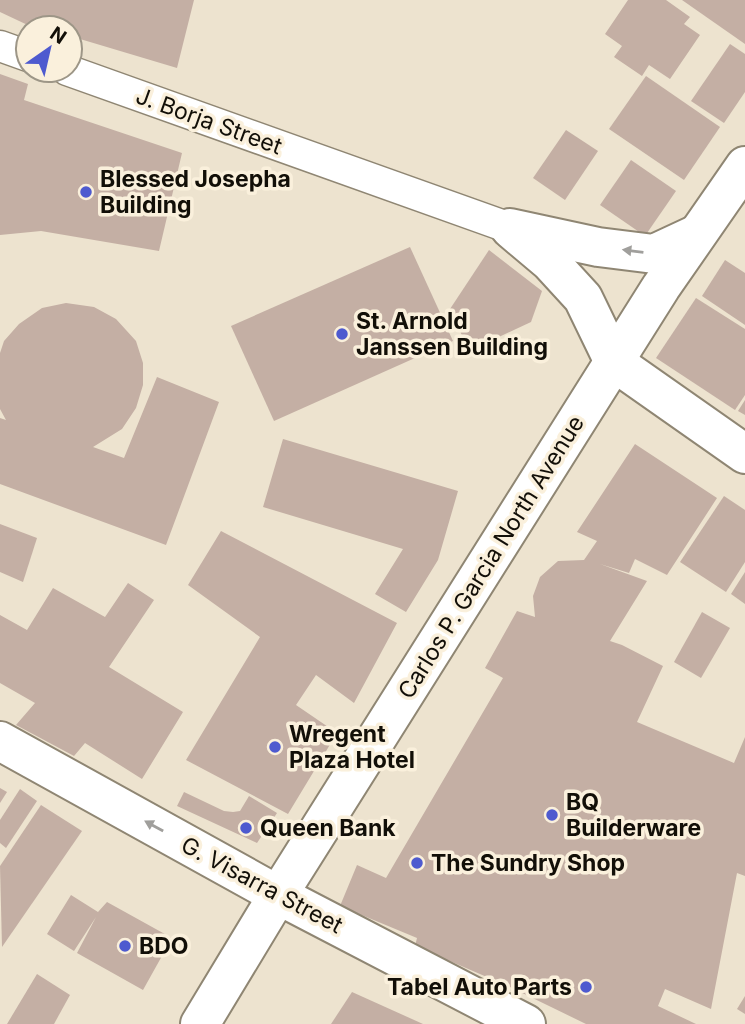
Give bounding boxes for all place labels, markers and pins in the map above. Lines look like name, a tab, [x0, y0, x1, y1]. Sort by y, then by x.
place label: Blessed Josepha Building	[100, 165, 291, 219]
marker: Blessed Josepha Building	[78, 184, 94, 200]
place label: St. Arnold Janssen Building	[356, 307, 548, 361]
marker: St. Arnold Janssen Building	[334, 326, 350, 342]
place label: Wregent Plaza Hotel	[289, 720, 415, 774]
marker: Wregent Plaza Hotel	[267, 739, 283, 755]
place label: BQ Builderware	[566, 788, 701, 842]
marker: BQ Builderware	[544, 807, 560, 823]
place label: Queen Bank	[260, 814, 396, 842]
marker: Queen Bank	[238, 820, 254, 836]
place label: The Sundry Shop	[431, 849, 625, 877]
marker: The Sundry Shop	[409, 855, 425, 871]
place label: BDO	[139, 932, 189, 960]
marker: BDO	[117, 938, 133, 954]
place label: Tabel Auto Parts	[387, 973, 572, 1001]
marker: Tabel Auto Parts	[578, 979, 594, 995]

